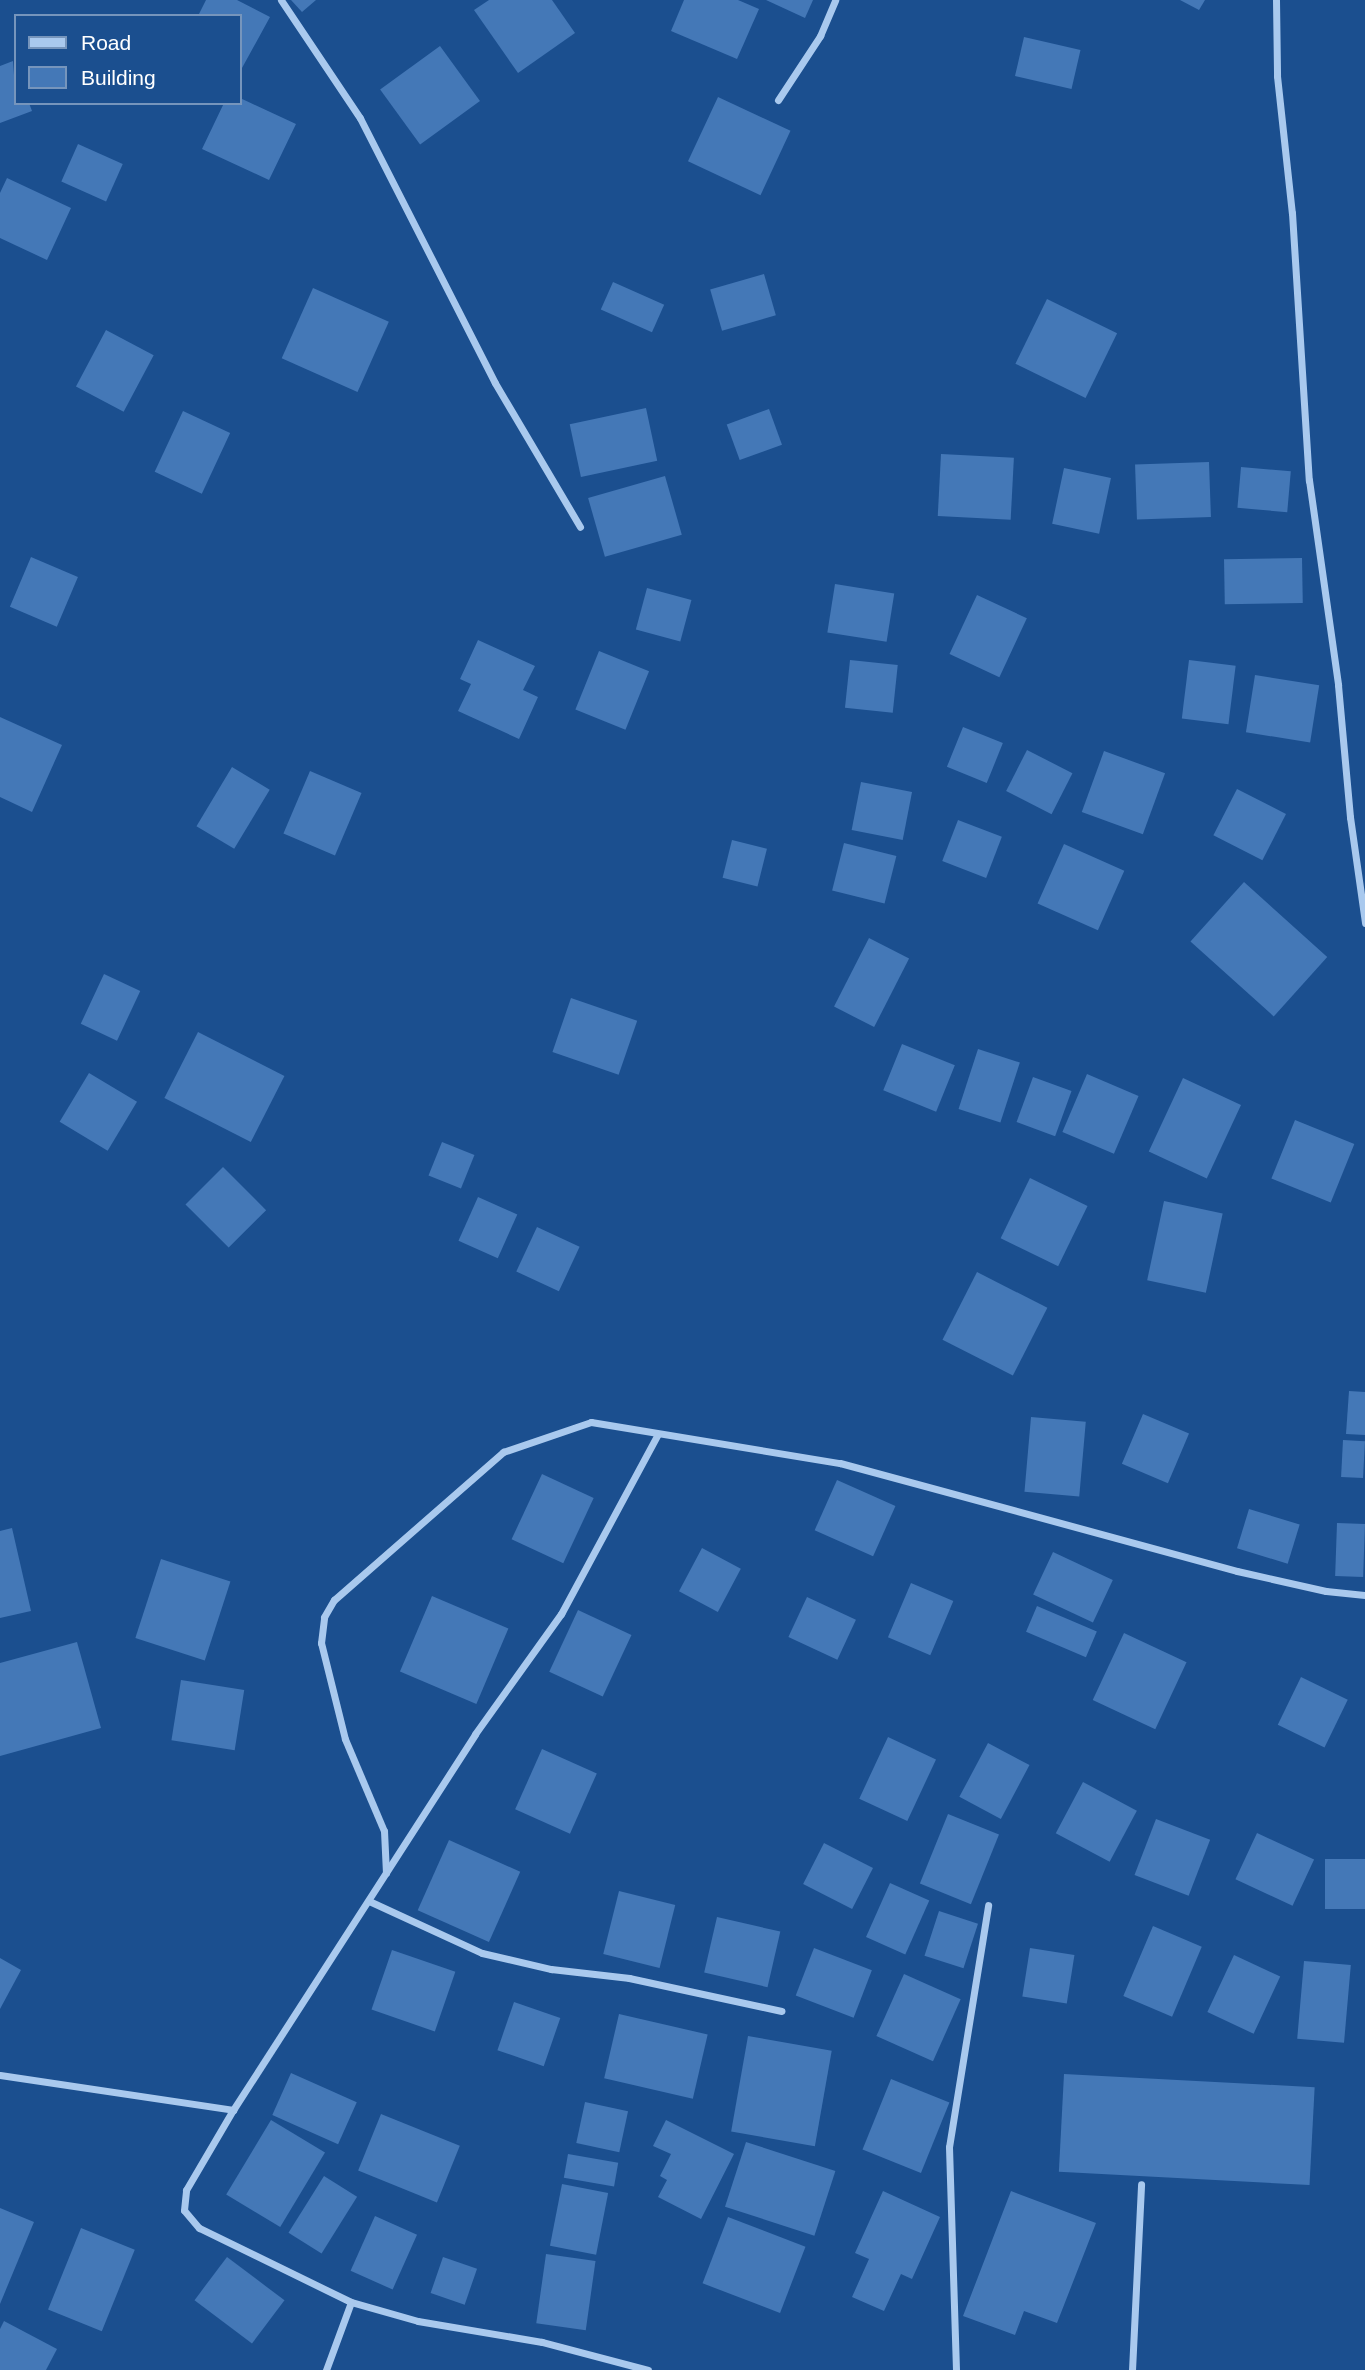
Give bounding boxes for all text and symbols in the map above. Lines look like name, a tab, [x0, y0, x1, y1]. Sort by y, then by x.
legend	[14, 14, 242, 105]
text: Road	[81, 31, 131, 54]
text: Building	[81, 66, 156, 89]

